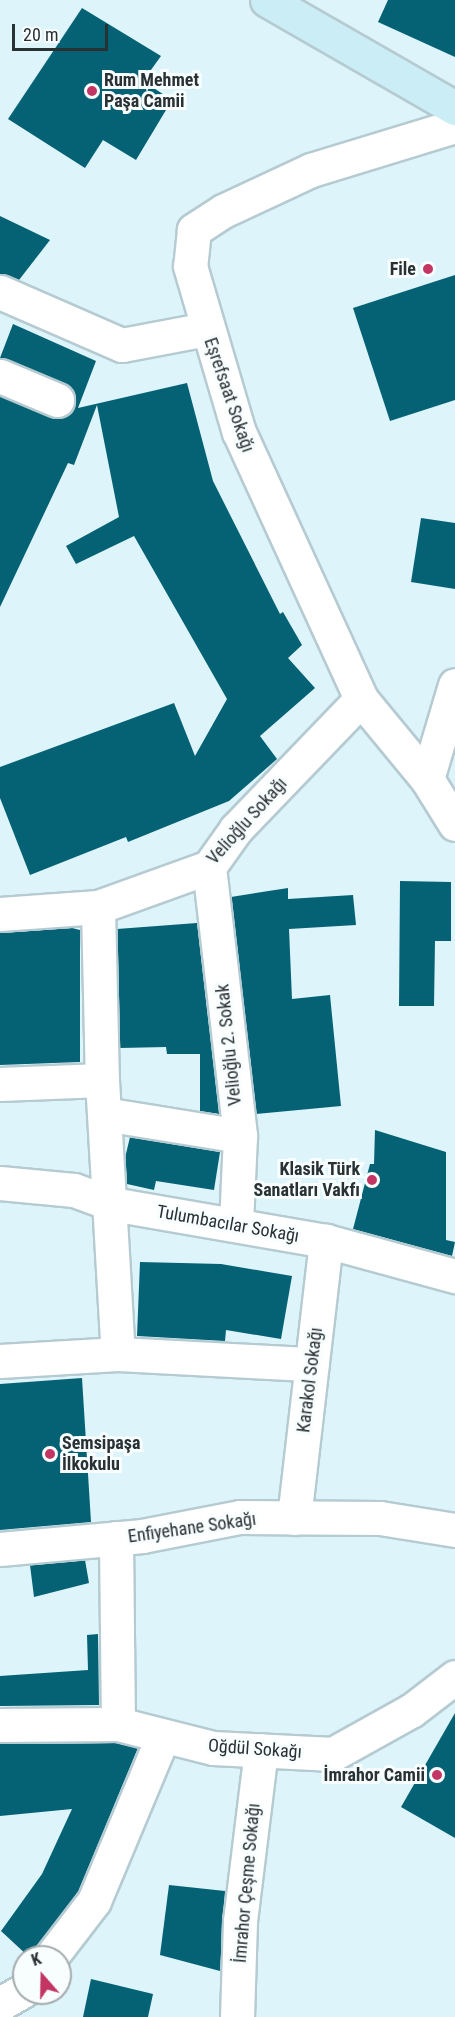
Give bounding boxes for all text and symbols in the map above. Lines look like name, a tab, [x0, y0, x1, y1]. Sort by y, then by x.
scale bar	[15, 12, 111, 50]
text: 20 m	[23, 24, 58, 45]
place label: Rum Mehmet Paşa Camii	[104, 70, 199, 112]
marker: Rum Mehmet Paşa Camii	[85, 84, 99, 98]
place label: File	[390, 258, 416, 280]
marker: File	[421, 262, 435, 276]
street label: Eşrefsaat Sokağı	[199, 335, 259, 455]
street label: Velioğlu Sokağı	[202, 773, 292, 869]
street label: Velioğlu 2. Sokak	[212, 983, 246, 1107]
place label: Klasik Türk Sanatları Vakfı	[253, 1159, 360, 1202]
marker: Klasik Türk Sanatları Vakfı	[365, 1173, 379, 1187]
street label: Tulumbacılar Sokağı	[155, 1201, 301, 1247]
street label: Karakol Sokağı	[293, 1326, 327, 1434]
place label: Semsipaşa İlkokulu	[62, 1433, 140, 1476]
marker: Semsipaşa İlkokulu	[43, 1447, 57, 1461]
street label: Enfiyehane Sokağı	[127, 1508, 257, 1548]
street label: Oğdül Sokağı	[207, 1735, 303, 1763]
place label: İmrahor Camii	[324, 1764, 425, 1786]
marker: İmrahor Camii	[430, 1768, 444, 1782]
street label: İmrahor Çeşme Sokağı	[229, 1802, 265, 1964]
north arrow	[12, 1945, 72, 2005]
text: K	[29, 1949, 44, 1970]

